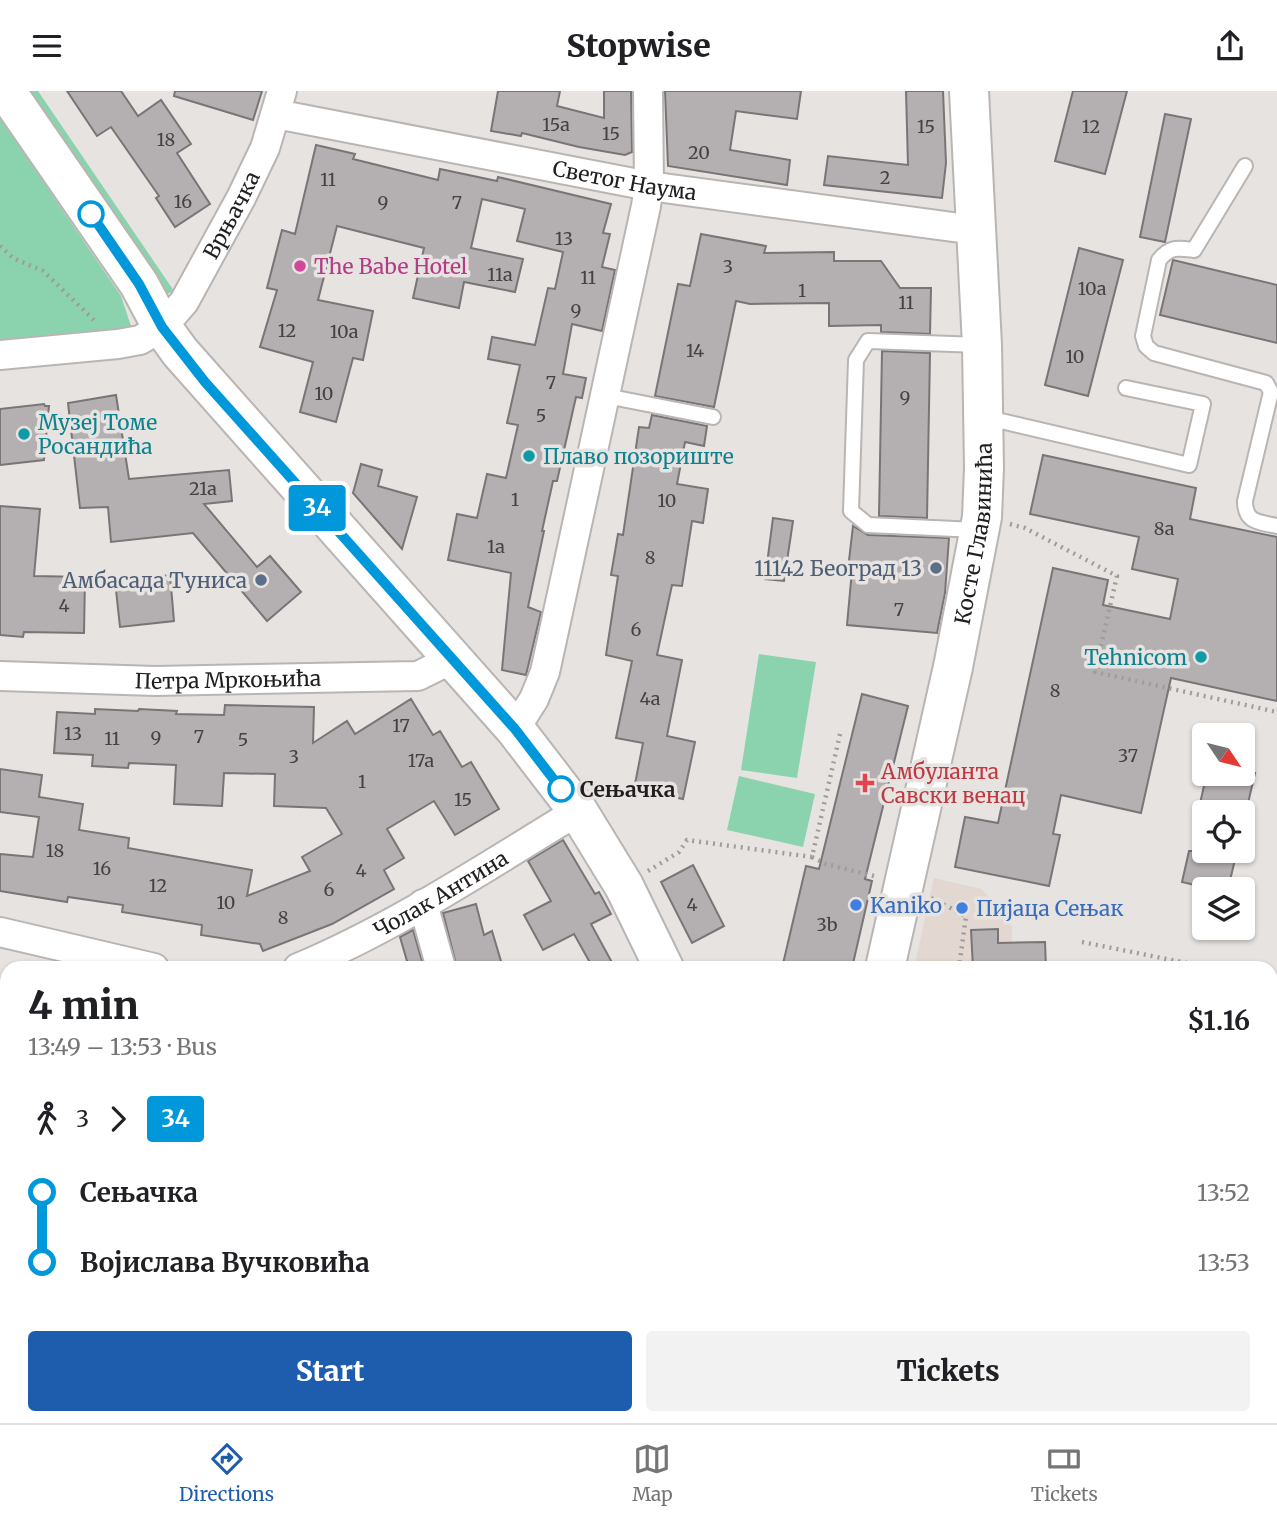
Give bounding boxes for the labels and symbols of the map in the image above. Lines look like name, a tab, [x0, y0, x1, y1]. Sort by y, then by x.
house number: 15a	[542, 113, 570, 136]
house number: 15	[917, 115, 935, 138]
house number: 12	[1082, 115, 1100, 138]
house number: 15	[602, 122, 620, 145]
house number: 18	[157, 128, 175, 151]
house number: 20	[688, 141, 710, 164]
street label: Светог Наума	[550, 154, 698, 206]
house number: 2	[880, 166, 890, 189]
street label: Врњачка	[197, 167, 265, 263]
house number: 11	[320, 168, 336, 191]
house number: 16	[174, 190, 192, 213]
house number: 9	[378, 191, 388, 214]
house number: 7	[452, 191, 462, 214]
unlabelled marker	[78, 201, 104, 227]
house number: 13	[555, 227, 573, 250]
place label: The Babe Hotel	[314, 253, 468, 280]
house number: 3	[723, 255, 733, 278]
marker: The Babe Hotel	[292, 258, 308, 274]
house number: 11a	[487, 263, 513, 286]
house number: 11	[580, 266, 596, 289]
house number: 10a	[1078, 277, 1107, 300]
house number: 1	[798, 279, 806, 302]
house number: 11	[898, 291, 914, 314]
house number: 9	[571, 299, 581, 322]
house number: 12	[278, 319, 296, 342]
house number: 10a	[330, 320, 359, 343]
house number: 14	[686, 339, 704, 362]
house number: 10	[1066, 345, 1084, 368]
house number: 7	[546, 371, 556, 394]
house number: 10	[315, 382, 333, 405]
house number: 9	[900, 386, 910, 409]
house number: 5	[536, 404, 546, 427]
place label: Музеј Томе Росандића	[38, 409, 157, 460]
marker: Музеј Томе Росандића	[16, 426, 32, 442]
street label: Косте Главинића	[948, 442, 997, 627]
place label: Плаво позориште	[543, 443, 734, 470]
marker: Плаво позориште	[521, 448, 537, 464]
house number: 21a	[189, 477, 217, 500]
line badge: 34	[286, 485, 348, 531]
house number: 1	[511, 488, 519, 511]
house number: 10	[658, 489, 676, 512]
house number: 8a	[1154, 517, 1175, 540]
house number: 1a	[487, 535, 505, 558]
house number: 8	[645, 546, 655, 569]
place label: 11142 Београд 13	[754, 555, 922, 582]
marker: 11142 Београд 13	[928, 560, 944, 576]
place label: Амбасада Туниса	[61, 567, 247, 594]
marker: Амбасада Туниса	[253, 572, 269, 588]
house number: 4	[58, 594, 70, 617]
house number: 7	[894, 598, 904, 621]
house number: 6	[631, 618, 642, 641]
place label: Tehnicom	[1084, 644, 1187, 671]
marker: Tehnicom	[1193, 649, 1209, 665]
street label: Петра Мркоњића	[134, 664, 321, 695]
house number: 8	[1050, 679, 1060, 702]
house number: 4a	[639, 687, 661, 710]
house number: 17	[392, 714, 410, 737]
house number: 13	[64, 722, 82, 745]
north arrow	[1192, 723, 1255, 786]
house number: 7	[194, 725, 204, 748]
house number: 9	[151, 726, 161, 749]
house number: 11	[104, 727, 120, 750]
house number: 5	[238, 728, 248, 751]
house number: 37	[1118, 744, 1138, 767]
house number: 3	[289, 745, 299, 768]
house number: 17a	[408, 749, 435, 772]
place label: Амбуланта Савски венац	[880, 758, 1026, 809]
house number: 1	[358, 770, 366, 793]
marker: Амбуланта Савски венац	[855, 773, 875, 793]
marker: Сењачка	[548, 776, 574, 802]
place label: Сењачка	[580, 776, 676, 803]
house number: 15	[454, 788, 472, 811]
house number: 18	[46, 839, 64, 862]
street label: Чолак Антина	[369, 844, 513, 943]
house number: 16	[93, 857, 111, 880]
house number: 4	[355, 859, 367, 882]
house number: 12	[149, 874, 167, 897]
house number: 6	[324, 878, 335, 901]
house number: 10	[217, 891, 235, 914]
place label: Kaniko	[870, 892, 942, 919]
house number: 4	[686, 893, 698, 916]
place label: Пијаца Сењак	[976, 895, 1124, 922]
marker: Kaniko	[848, 897, 864, 913]
marker: Пијаца Сењак	[954, 900, 970, 916]
house number: 8	[278, 906, 288, 929]
house number: 3b	[817, 913, 838, 936]

